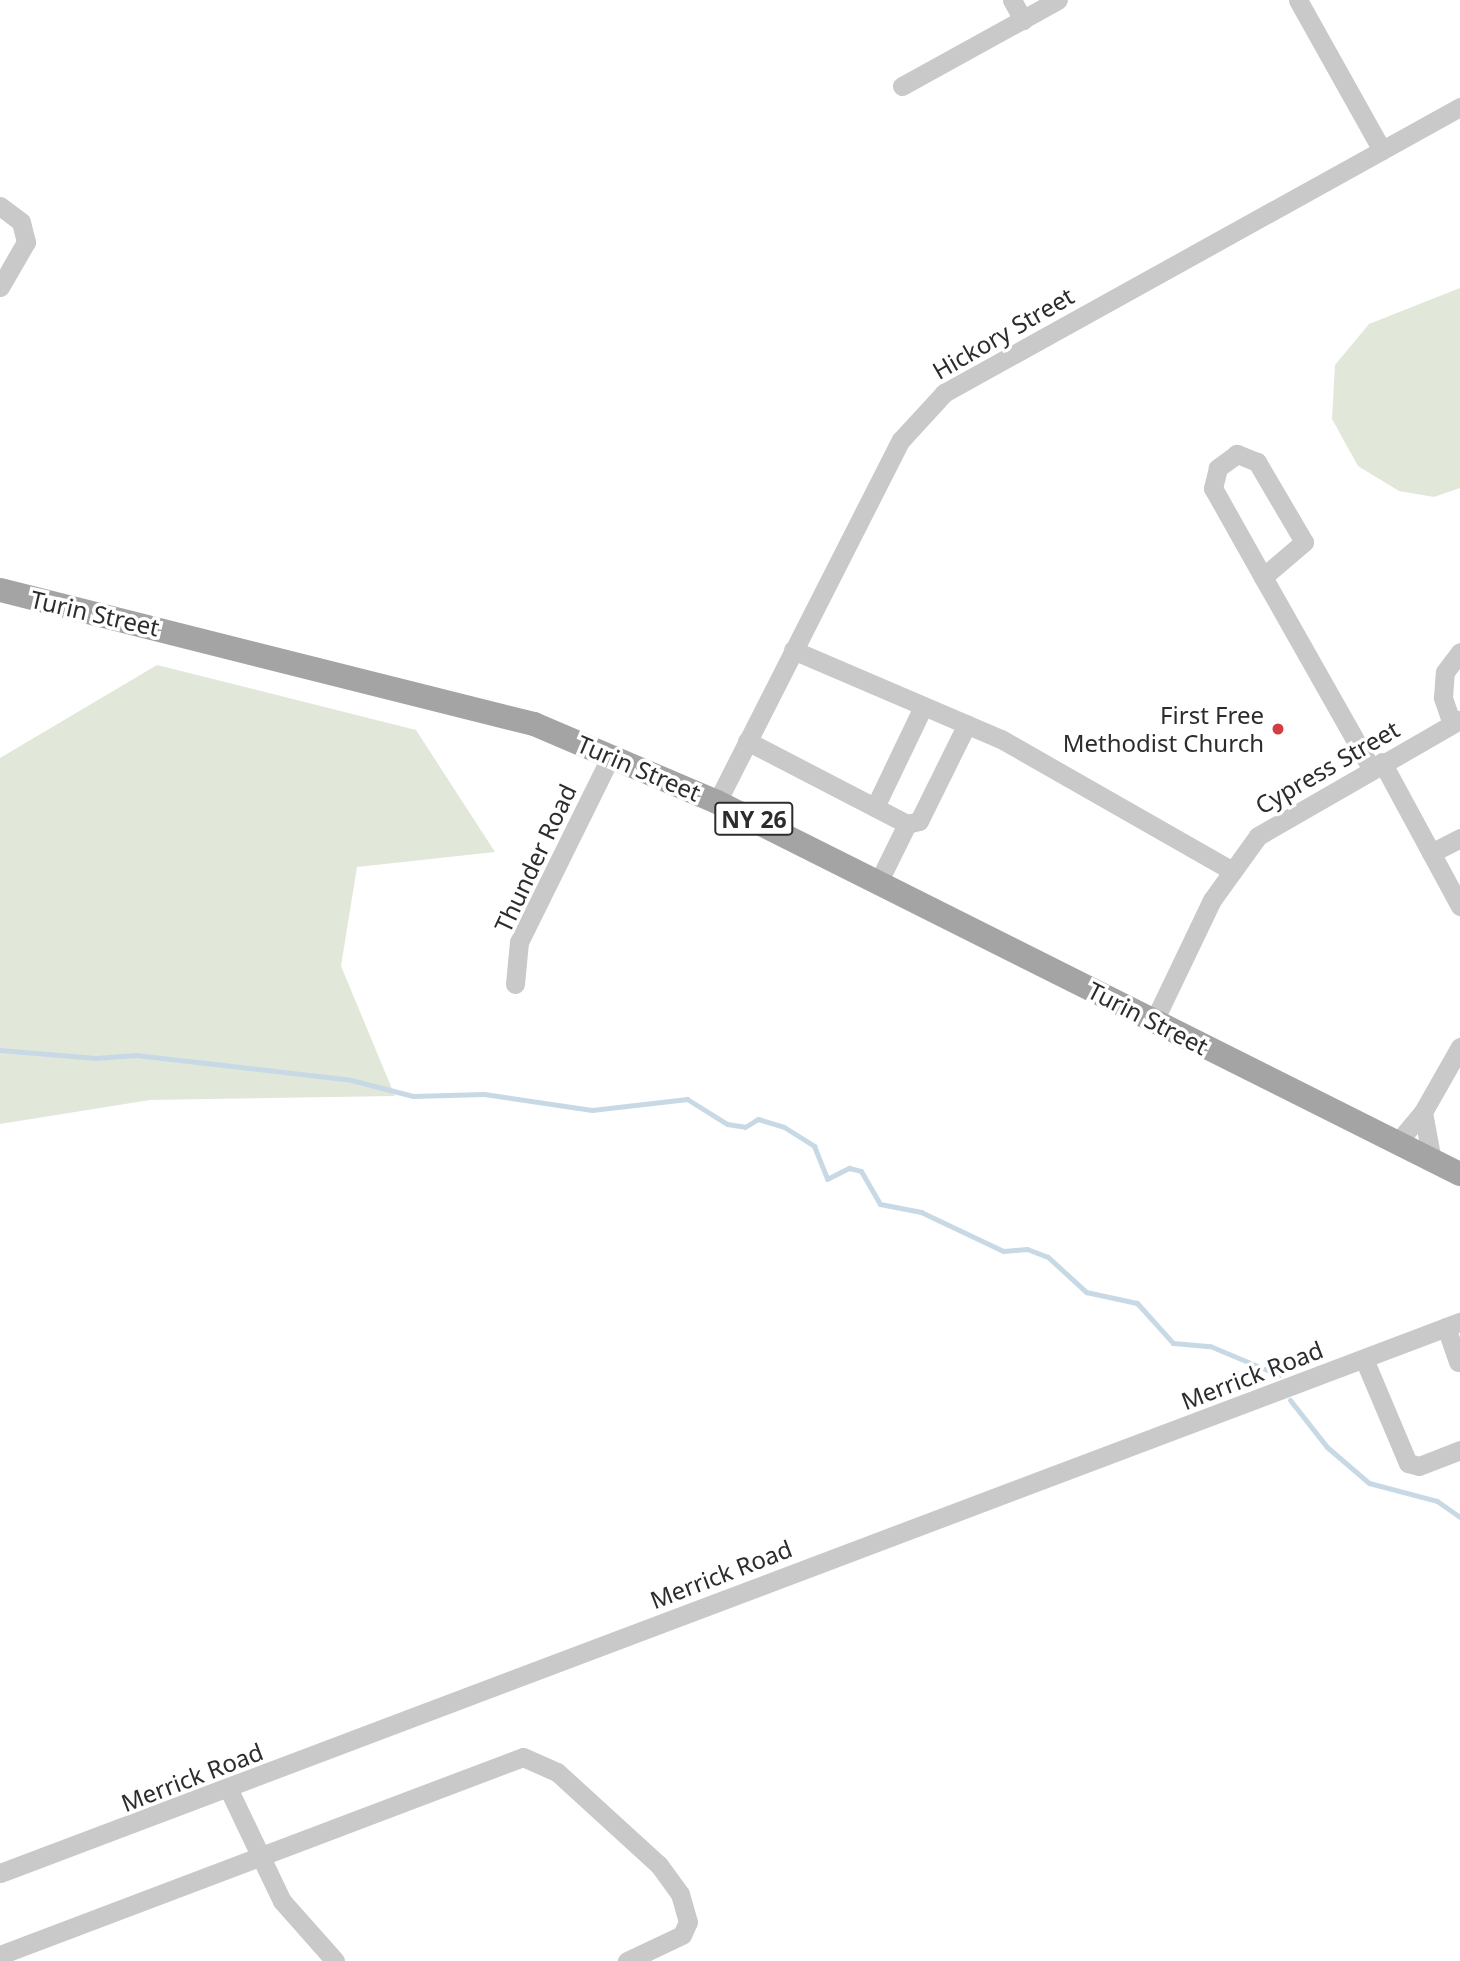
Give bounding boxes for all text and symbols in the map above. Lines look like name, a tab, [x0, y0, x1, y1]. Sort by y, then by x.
street label: Hickory Street	[927, 281, 1079, 385]
street label: Turin Street	[28, 584, 162, 642]
place label: First Free Methodist Church	[1063, 701, 1264, 757]
street label: Cypress Street	[1250, 714, 1404, 820]
marker: First Free Methodist Church	[1270, 721, 1286, 737]
street label: Turin Street	[573, 729, 705, 807]
street label: Thunder Road	[488, 779, 582, 937]
road number: NY 26	[714, 800, 794, 838]
street label: Turin Street	[1083, 975, 1213, 1061]
street label: Merrick Road	[1177, 1335, 1327, 1415]
street label: Merrick Road	[646, 1534, 796, 1614]
street label: Merrick Road	[117, 1737, 267, 1817]

